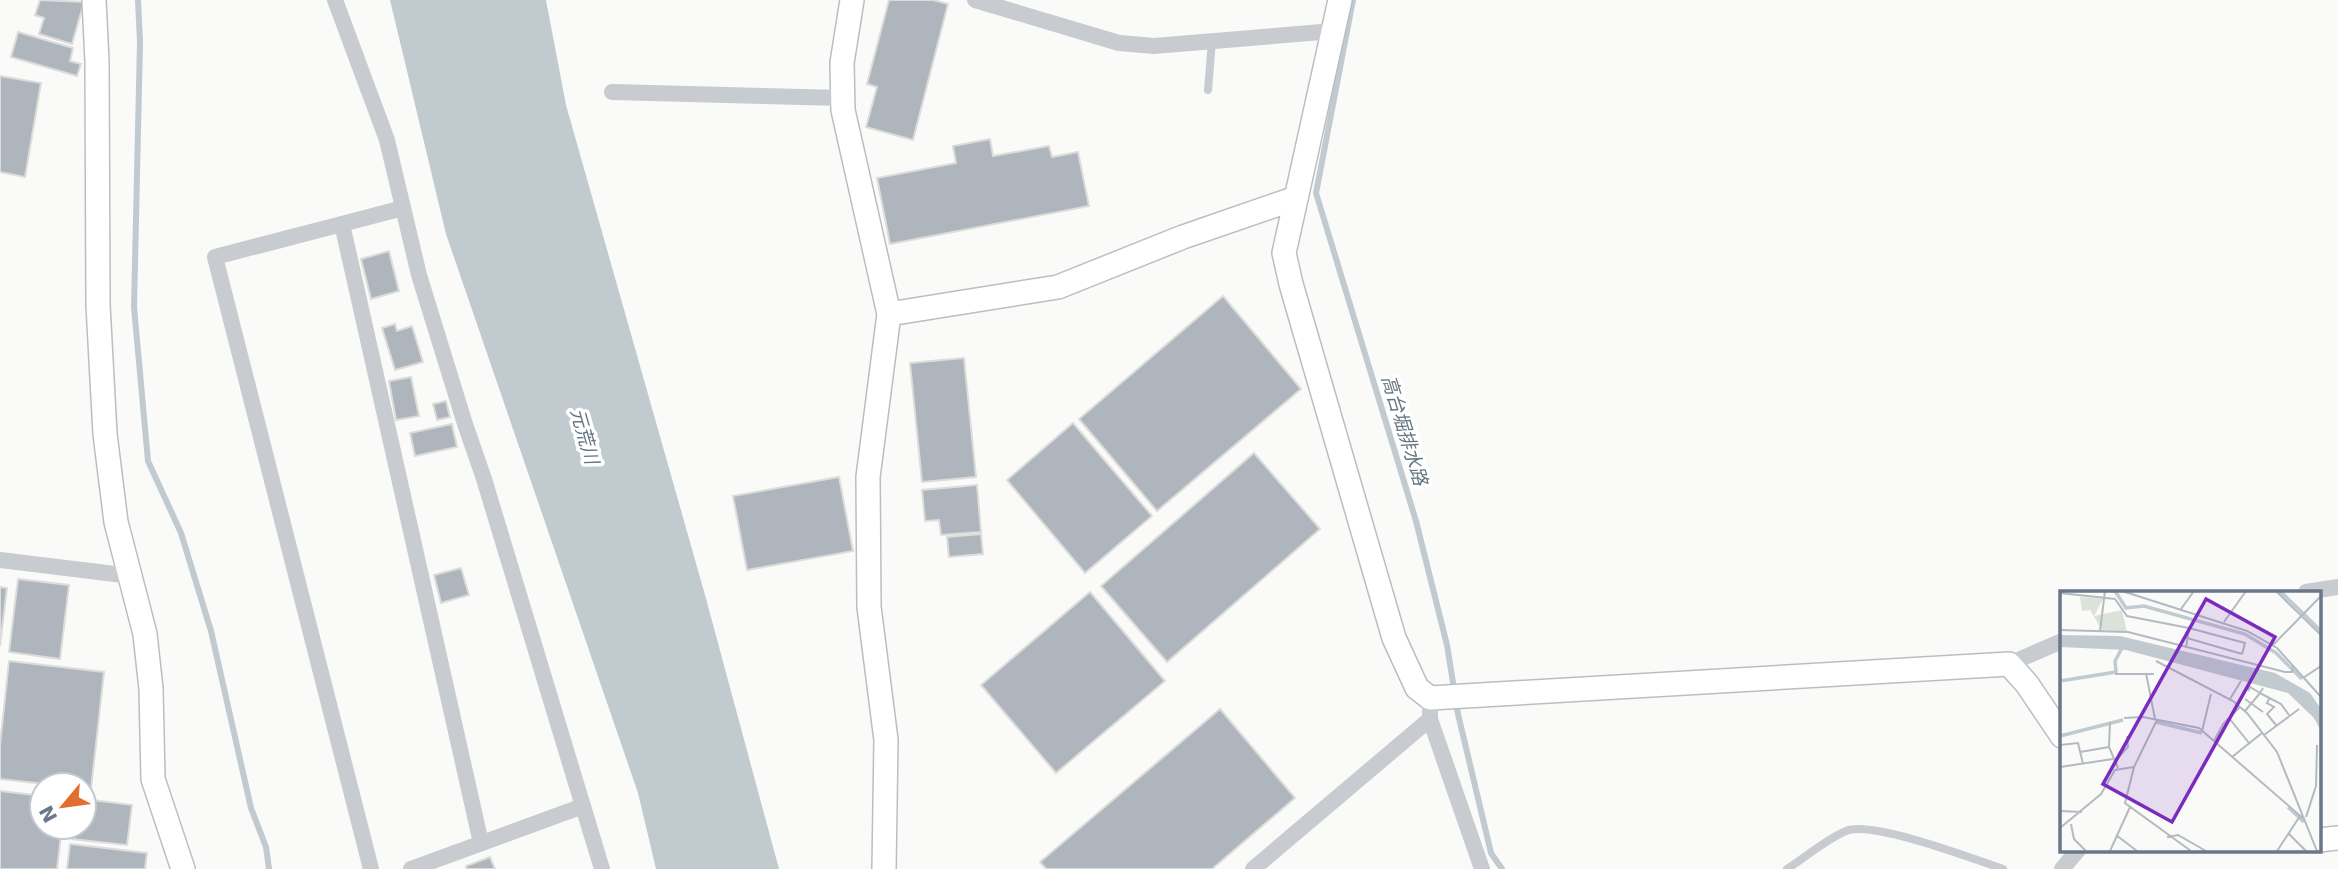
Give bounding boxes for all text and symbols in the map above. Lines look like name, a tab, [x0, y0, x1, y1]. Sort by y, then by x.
water label: 高台堀排水路	[1378, 372, 1433, 490]
water label: 元荒川	[567, 406, 604, 468]
inset map	[2060, 591, 2320, 852]
north arrow	[28, 771, 98, 841]
text: N	[35, 802, 62, 827]

